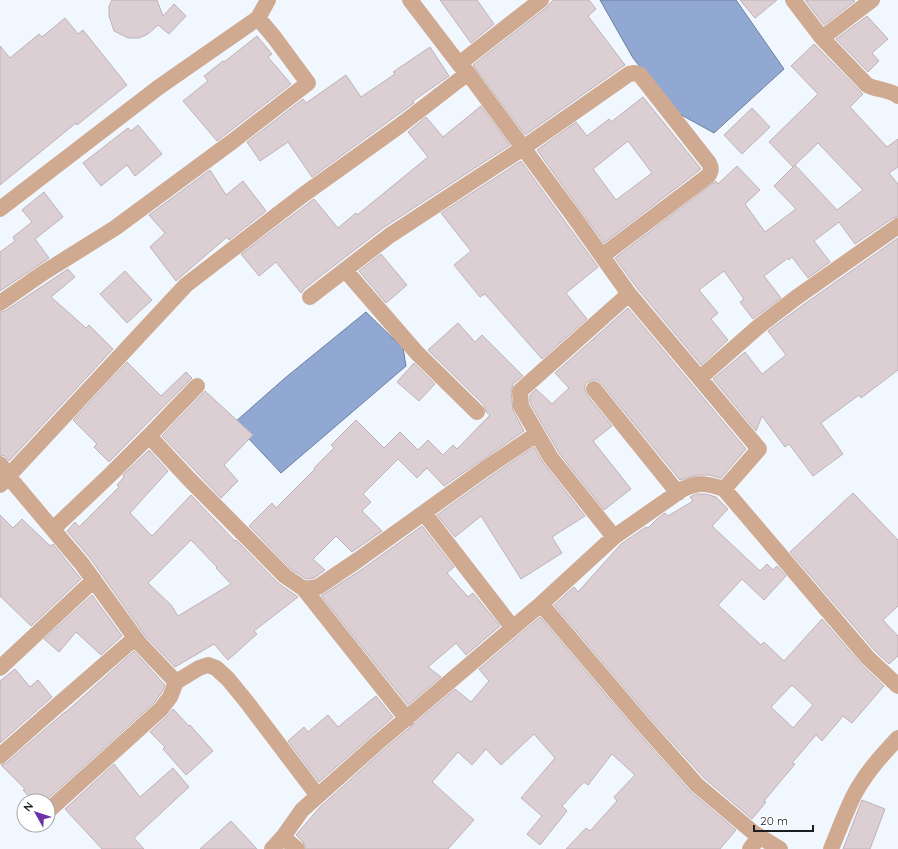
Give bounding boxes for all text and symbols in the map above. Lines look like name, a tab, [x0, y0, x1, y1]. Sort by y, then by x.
north arrow	[16, 793, 56, 833]
text: N	[20, 799, 36, 814]
scale bar	[754, 807, 813, 833]
text: 20 m	[760, 813, 788, 828]

